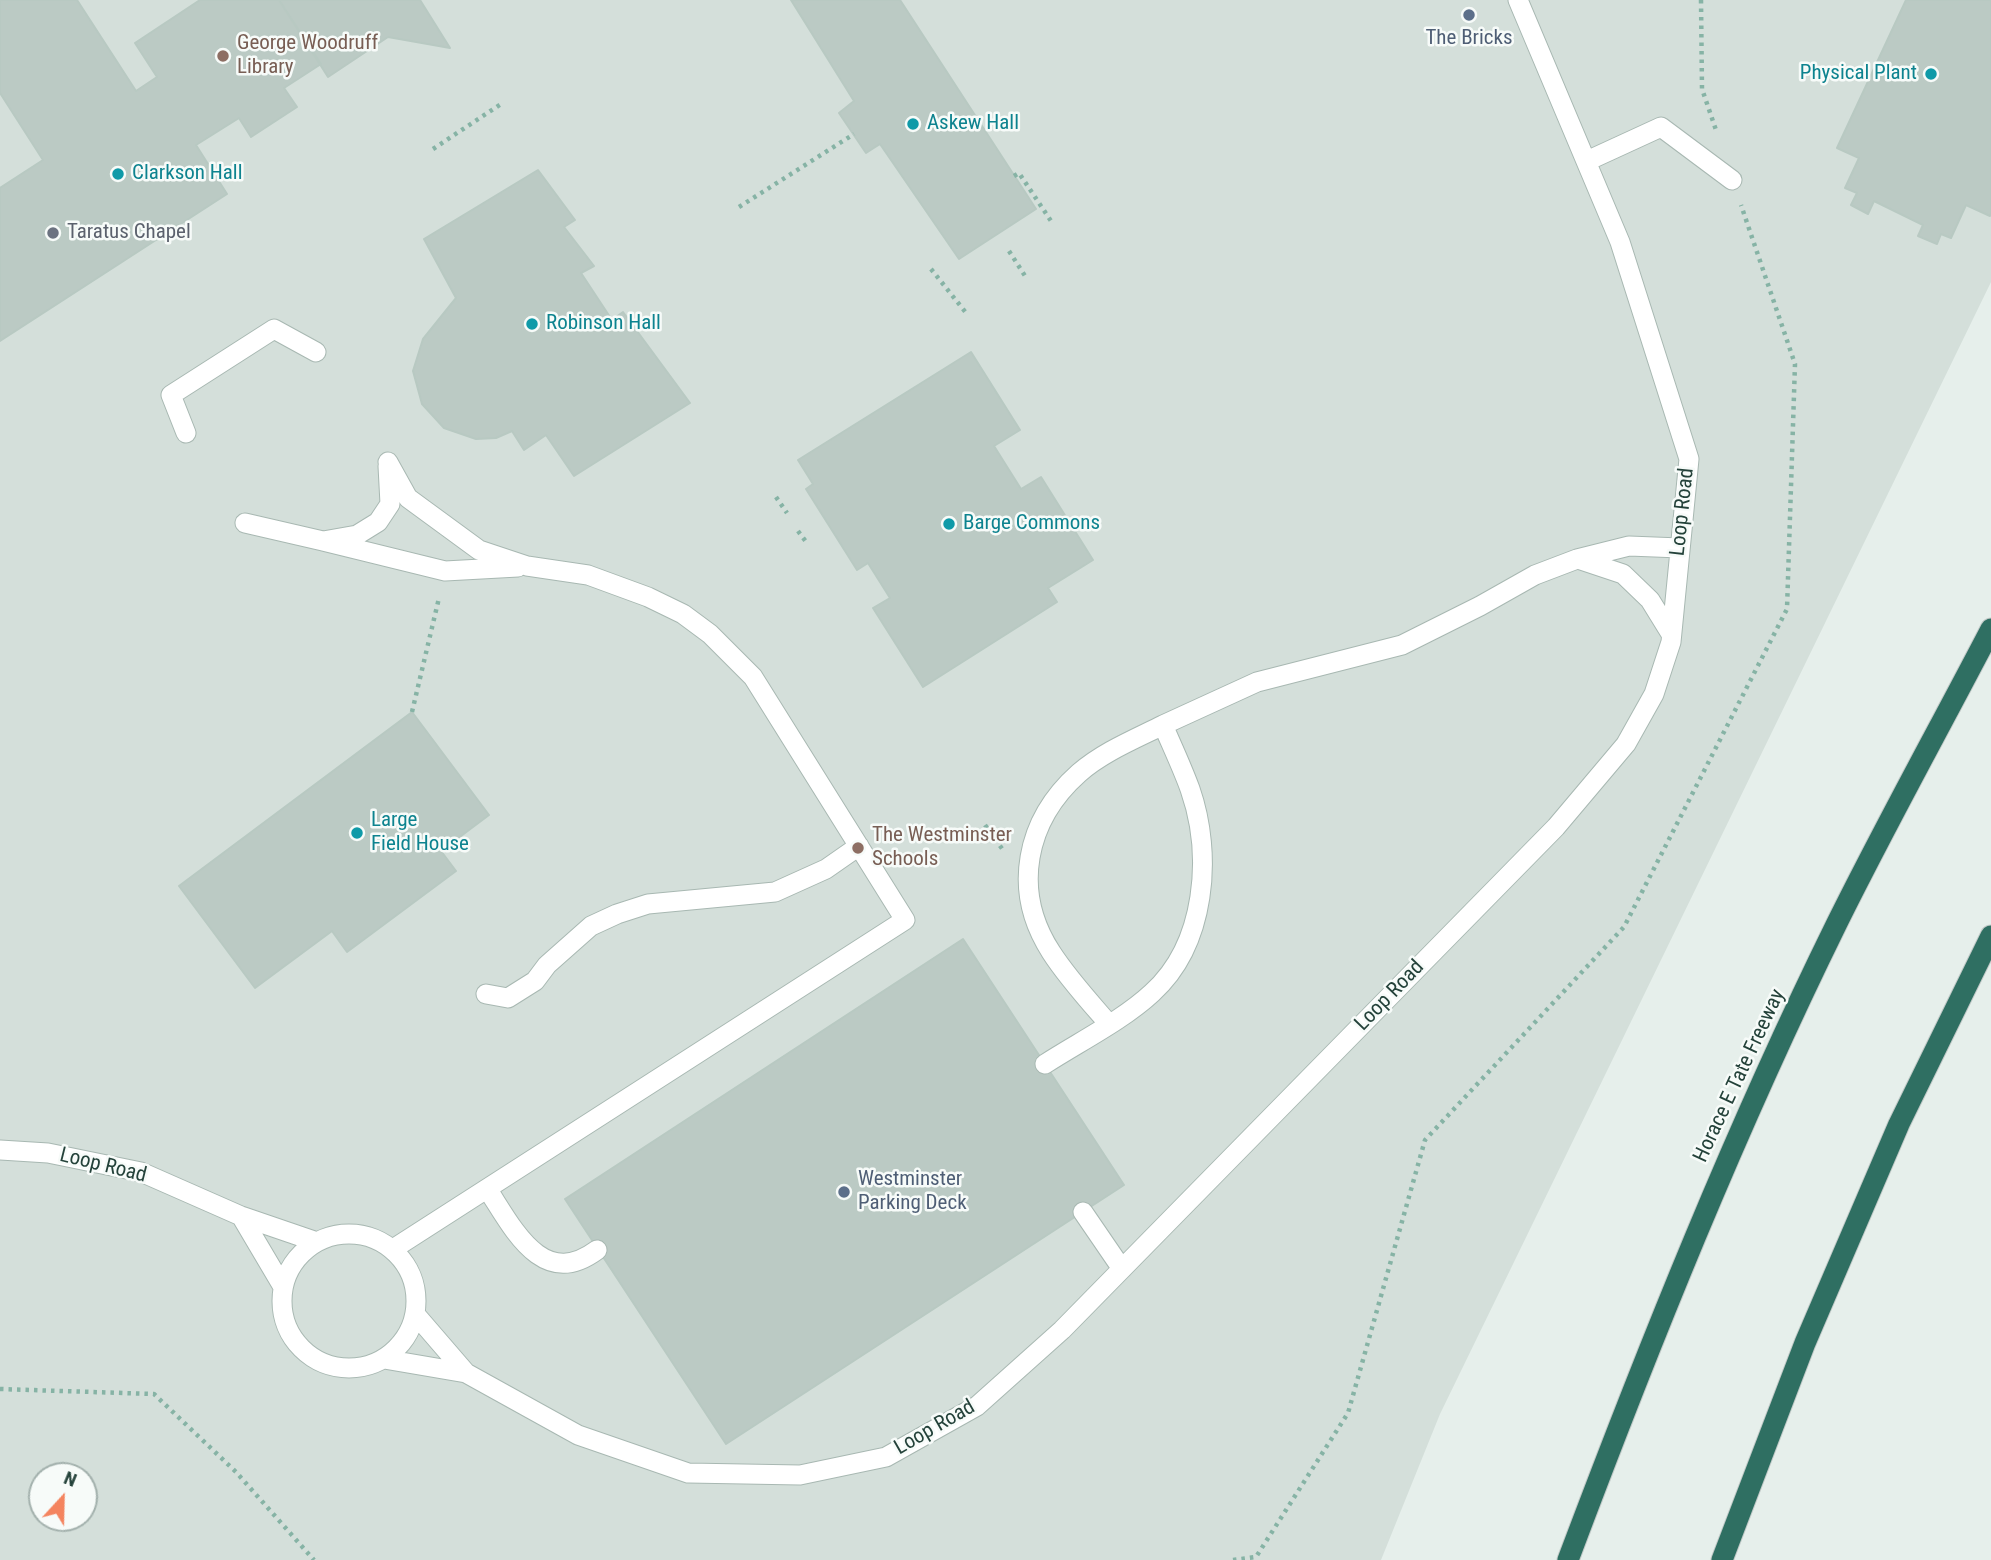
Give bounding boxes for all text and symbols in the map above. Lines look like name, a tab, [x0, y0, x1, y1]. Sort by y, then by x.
marker: The Bricks	[1461, 7, 1477, 23]
place label: The Bricks	[1425, 26, 1513, 52]
place label: George Woodruff Library	[237, 31, 378, 81]
marker: George Woodruff Library	[215, 48, 231, 64]
place label: Physical Plant	[1800, 61, 1917, 87]
marker: Physical Plant	[1923, 66, 1939, 82]
place label: Askew Hall	[927, 111, 1019, 137]
marker: Askew Hall	[905, 116, 921, 132]
place label: Clarkson Hall	[132, 161, 242, 187]
marker: Clarkson Hall	[110, 166, 126, 182]
place label: Taratus Chapel	[67, 220, 191, 246]
marker: Taratus Chapel	[45, 225, 61, 241]
place label: Robinson Hall	[546, 311, 661, 337]
marker: Robinson Hall	[524, 316, 540, 332]
street label: Loop Road	[1666, 467, 1700, 557]
place label: Barge Commons	[963, 511, 1100, 537]
marker: Barge Commons	[941, 516, 957, 532]
place label: Large Field House	[371, 808, 469, 858]
place label: The Westminster Schools	[872, 823, 1012, 873]
marker: Large Field House	[349, 825, 365, 841]
marker: The Westminster Schools	[850, 840, 866, 856]
street label: Loop Road	[1350, 955, 1430, 1037]
street label: Horace E Tate Freeway	[1689, 985, 1791, 1167]
street label: Loop Road	[57, 1143, 149, 1189]
place label: Westminster Parking Deck	[858, 1167, 967, 1217]
marker: Westminster Parking Deck	[836, 1184, 852, 1200]
street label: Loop Road	[890, 1395, 980, 1461]
north arrow	[28, 1462, 98, 1532]
text: N	[61, 1466, 80, 1492]

